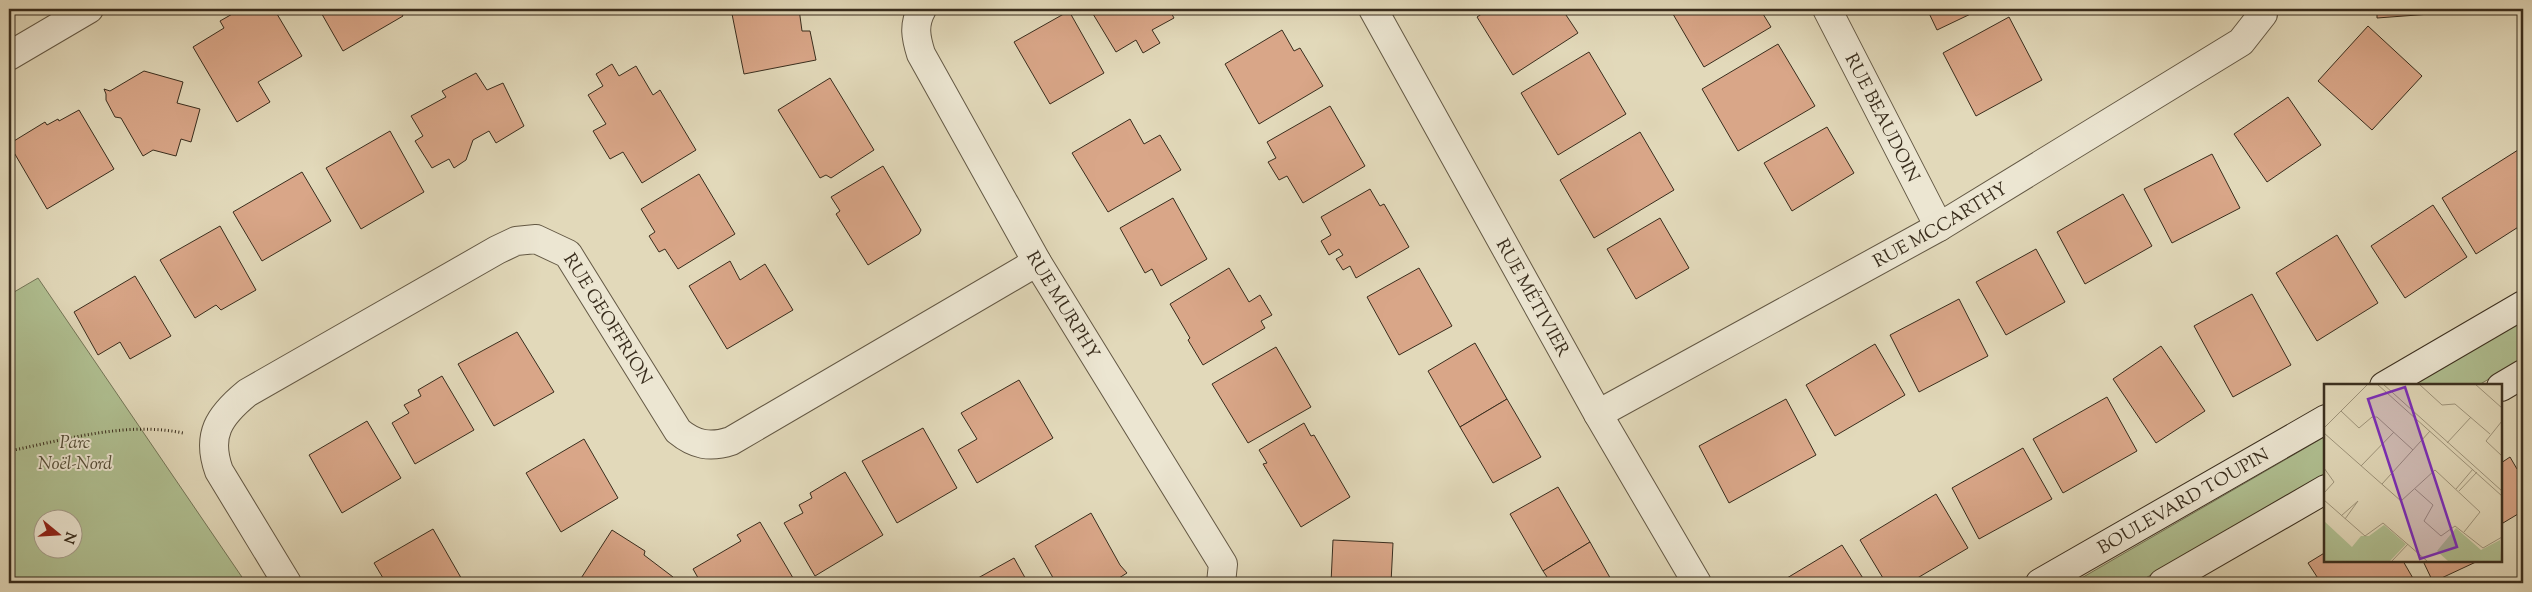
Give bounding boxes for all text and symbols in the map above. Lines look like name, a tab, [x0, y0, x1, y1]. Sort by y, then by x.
street label: RUE BEAUDOIN	[1837, 49, 1925, 187]
street label: RUE MCCARTHY	[1869, 177, 2013, 276]
street label: RUE MÉTIVIER	[1488, 235, 1575, 362]
street label: RUE MURPHY	[1019, 247, 1105, 365]
street label: RUE GEOFFRION	[556, 249, 657, 391]
inset map	[2324, 384, 2502, 562]
park label: Parc Noël-Nord	[38, 431, 112, 478]
street label: BOULEVARD TOUPIN	[2094, 443, 2275, 562]
north arrow	[32, 510, 82, 560]
text: N	[57, 529, 80, 546]

